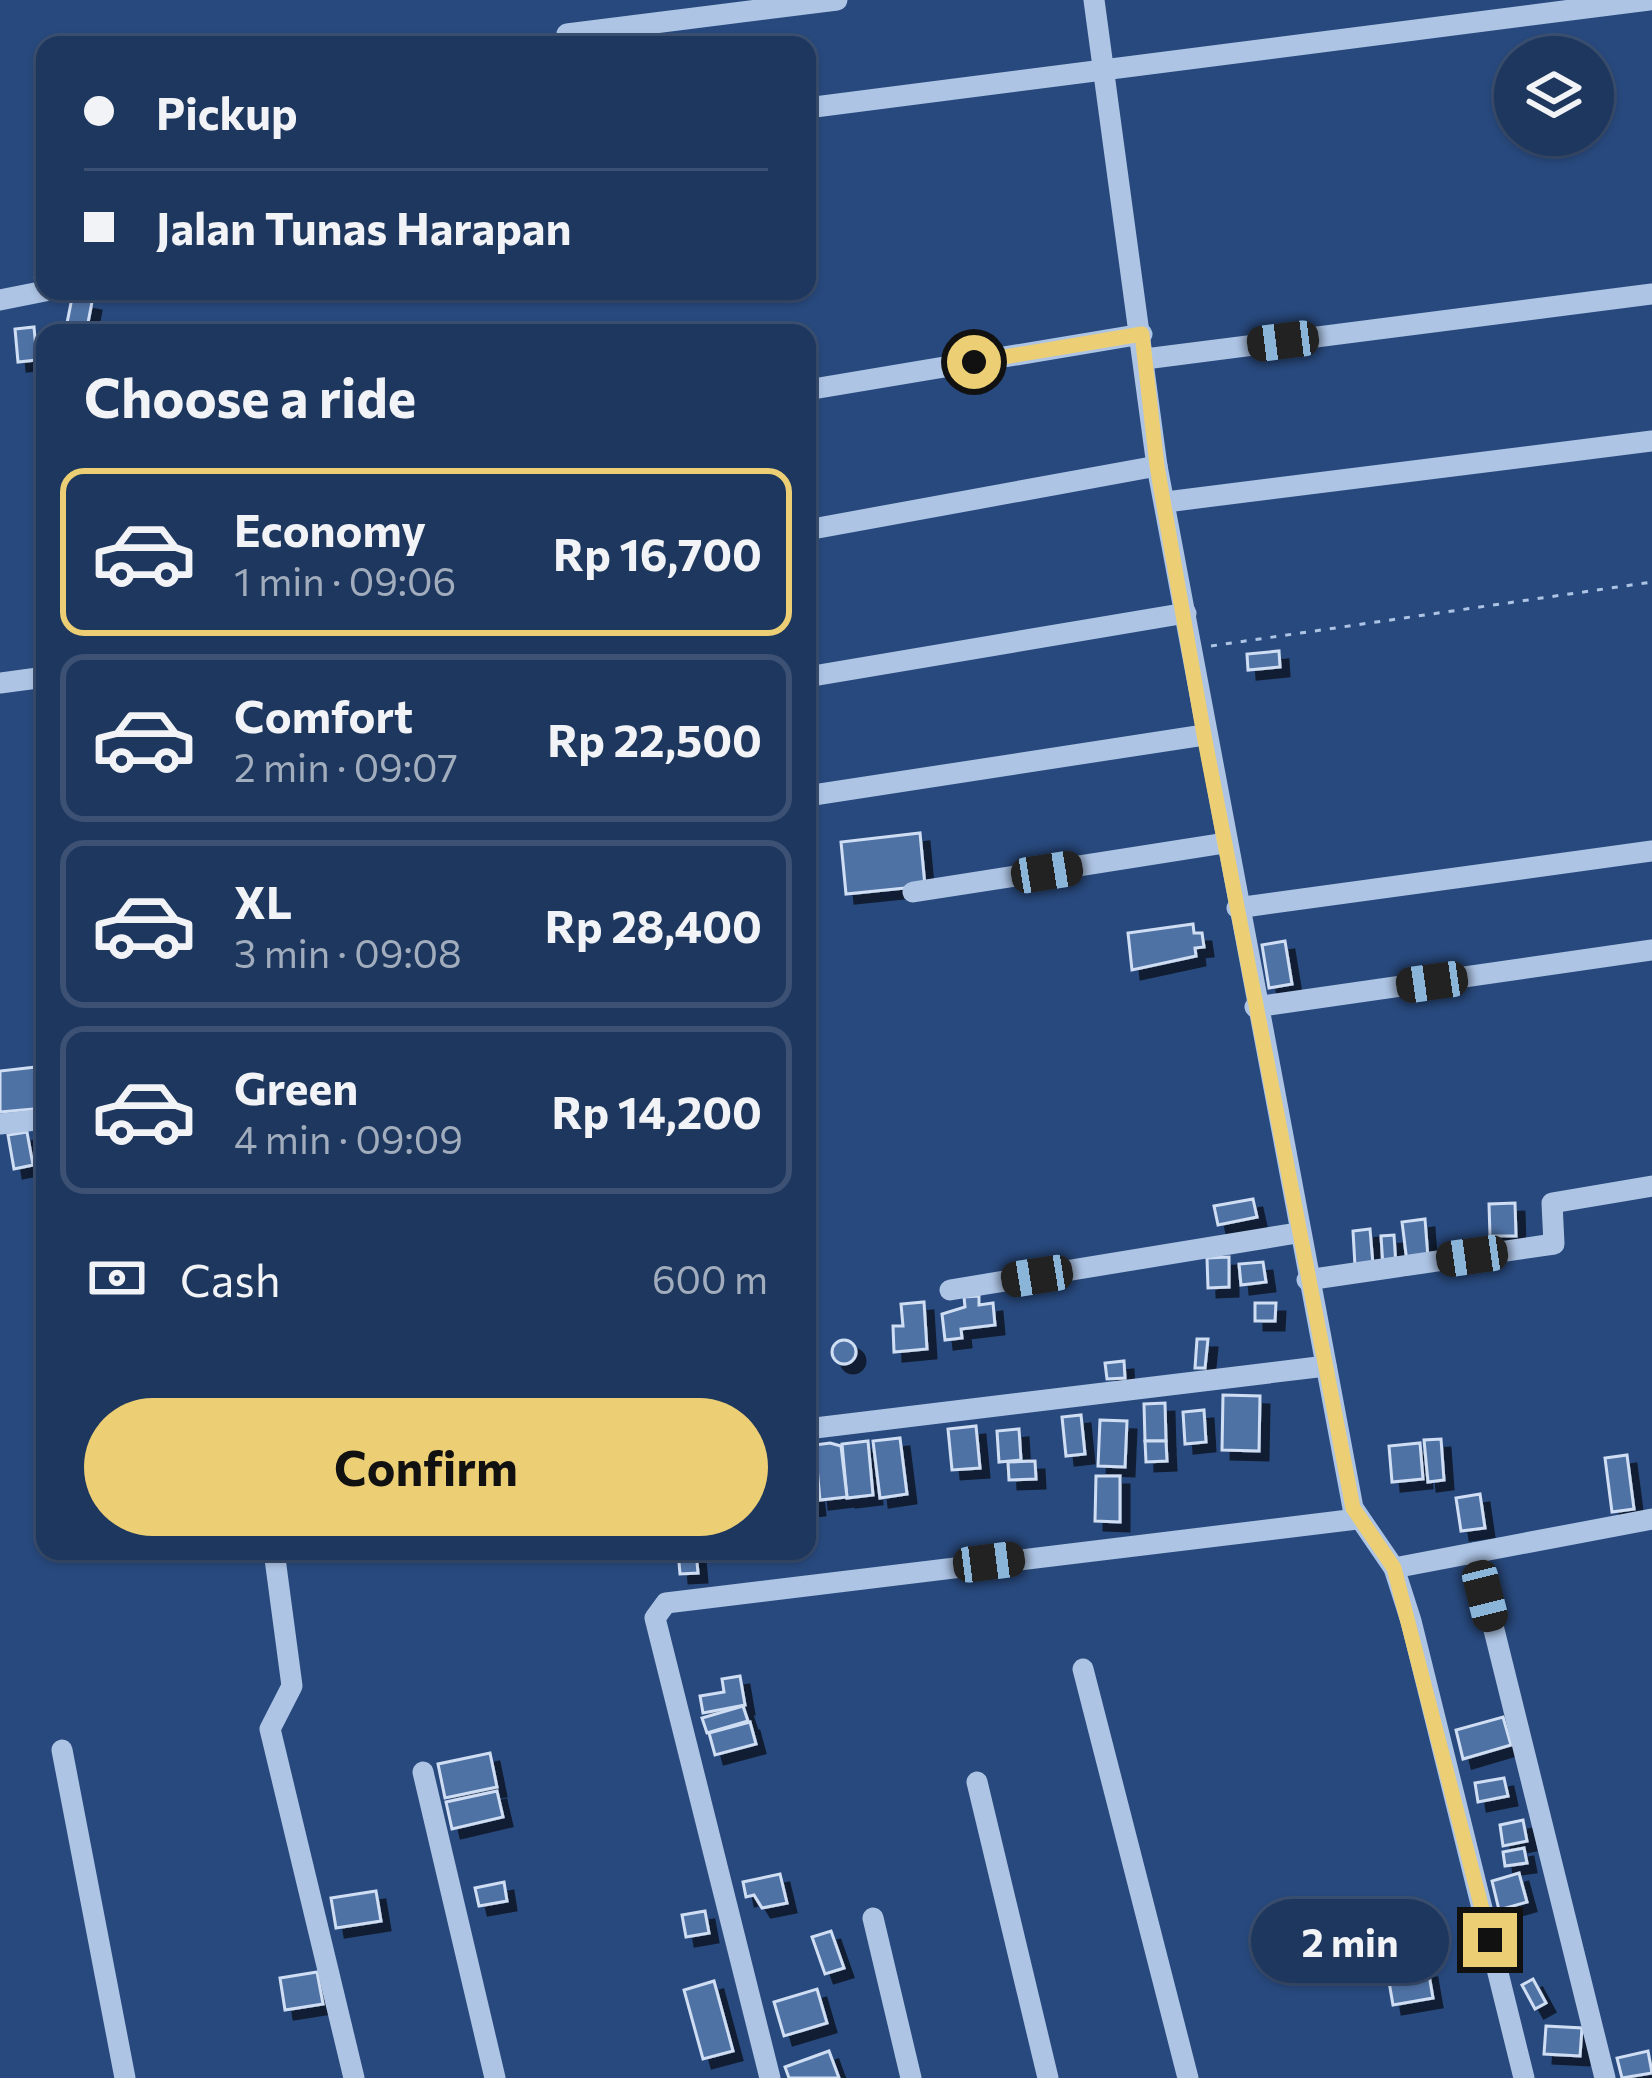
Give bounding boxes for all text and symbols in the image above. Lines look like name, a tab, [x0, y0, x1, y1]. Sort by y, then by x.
map controls	[1494, 36, 1614, 156]
button: layers	[1494, 36, 1614, 156]
text: Pickup	[156, 84, 298, 139]
text: Jalan Tunas Harapan	[156, 199, 572, 254]
car	[1245, 319, 1321, 363]
route start	[947, 335, 1001, 389]
text: Choose a ride	[84, 363, 416, 429]
icon: car	[90, 498, 198, 606]
text: Economy	[234, 501, 426, 556]
text: Rp 16,700	[553, 525, 762, 580]
text: 1 min · 09:06	[234, 556, 456, 604]
icon: car	[90, 684, 198, 792]
text: Comfort	[234, 687, 413, 742]
text: Rp 22,500	[547, 711, 762, 766]
text: 2 min · 09:07	[234, 742, 458, 790]
car	[1009, 849, 1085, 895]
icon: car	[90, 870, 198, 978]
text: XL	[234, 873, 292, 928]
text: Rp 28,400	[545, 897, 762, 952]
text: 3 min · 09:08	[234, 928, 462, 976]
car	[1394, 959, 1470, 1005]
icon: car	[90, 1056, 198, 1164]
text: Green	[234, 1059, 358, 1114]
text: Rp 14,200	[551, 1083, 762, 1138]
text: 4 min · 09:09	[234, 1114, 463, 1162]
car	[1434, 1233, 1510, 1279]
icon: cash	[84, 1245, 150, 1311]
text: Cash	[180, 1251, 281, 1306]
car	[999, 1253, 1075, 1299]
text: 600 m	[652, 1254, 768, 1302]
button: Confirm	[84, 1398, 768, 1536]
car	[951, 1540, 1027, 1584]
car	[1459, 1557, 1511, 1635]
callout: 2 min	[1250, 1898, 1448, 1982]
route end	[1463, 1913, 1517, 1967]
text: 2 min	[1301, 1917, 1399, 1965]

